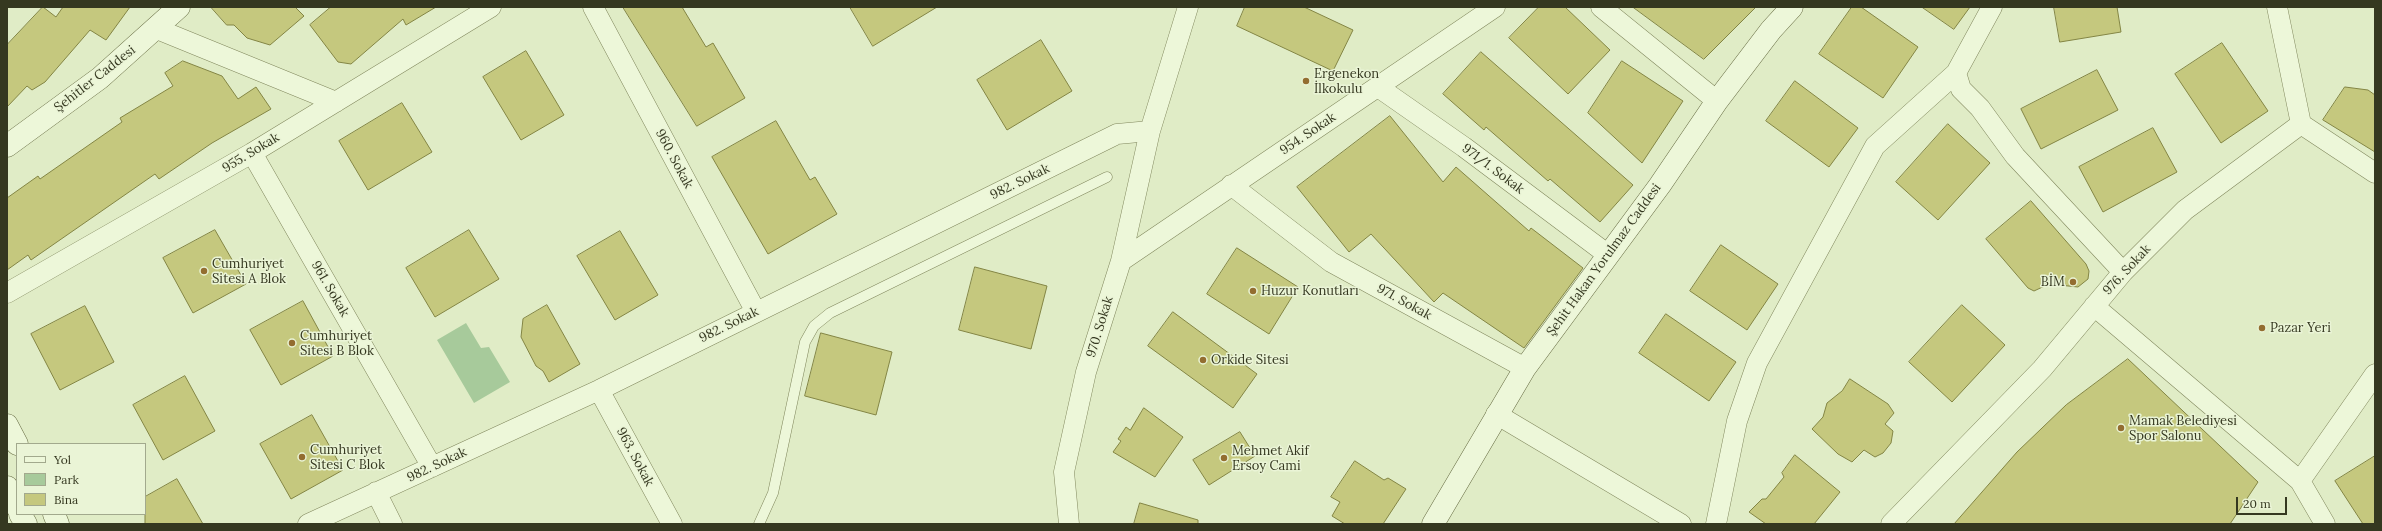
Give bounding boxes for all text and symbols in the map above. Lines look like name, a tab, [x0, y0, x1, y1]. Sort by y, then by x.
street label: Şehitler Caddesi	[51, 42, 139, 116]
place label: Ergenekon İlkokulu	[1314, 66, 1379, 97]
marker: Ergenekon İlkokulu	[1301, 76, 1311, 86]
street label: 954. Sokak	[1277, 110, 1339, 158]
street label: 960. Sokak	[652, 127, 696, 191]
street label: 955. Sokak	[220, 130, 282, 176]
street label: 971/1. Sokak	[1459, 141, 1527, 197]
street label: 982. Sokak	[988, 161, 1052, 203]
street label: Şehit Hakan Yorulmaz Caddesi	[1543, 181, 1665, 339]
street label: 976. Sokak	[2100, 242, 2154, 298]
place label: Cumhuriyet Sitesi A Blok	[212, 256, 286, 287]
street label: 961. Sokak	[308, 258, 352, 320]
marker: Cumhuriyet Sitesi A Blok	[199, 266, 209, 276]
place label: BİM	[2041, 274, 2065, 290]
marker: BİM	[2068, 277, 2078, 287]
street label: 971. Sokak	[1374, 281, 1434, 323]
place label: Huzur Konutları	[1261, 283, 1359, 299]
marker: Huzur Konutları	[1248, 286, 1258, 296]
street label: 970. Sokak	[1083, 294, 1117, 360]
street label: 982. Sokak	[697, 304, 761, 346]
place label: Pazar Yeri	[2270, 320, 2331, 336]
marker: Pazar Yeri	[2257, 323, 2267, 333]
place label: Cumhuriyet Sitesi B Blok	[300, 328, 374, 359]
marker: Cumhuriyet Sitesi B Blok	[287, 338, 297, 348]
place label: Orkide Sitesi	[1211, 352, 1289, 368]
marker: Orkide Sitesi	[1198, 355, 1208, 365]
place label: Mamak Belediyesi Spor Salonu	[2129, 413, 2237, 444]
marker: Mamak Belediyesi Spor Salonu	[2116, 423, 2126, 433]
street label: 963. Sokak	[613, 425, 657, 489]
place label: Cumhuriyet Sitesi C Blok	[310, 442, 385, 473]
legend	[16, 443, 146, 515]
place label: Mehmet Akif Ersoy Cami	[1232, 443, 1309, 474]
street label: 982. Sokak	[405, 444, 469, 486]
text: Yol	[54, 452, 71, 467]
marker: Cumhuriyet Sitesi C Blok	[297, 452, 307, 462]
marker: Mehmet Akif Ersoy Cami	[1219, 453, 1229, 463]
text: Park	[54, 472, 79, 487]
scale bar	[2238, 489, 2289, 515]
text: Bina	[54, 492, 78, 507]
text: 20 m	[2243, 496, 2271, 511]

